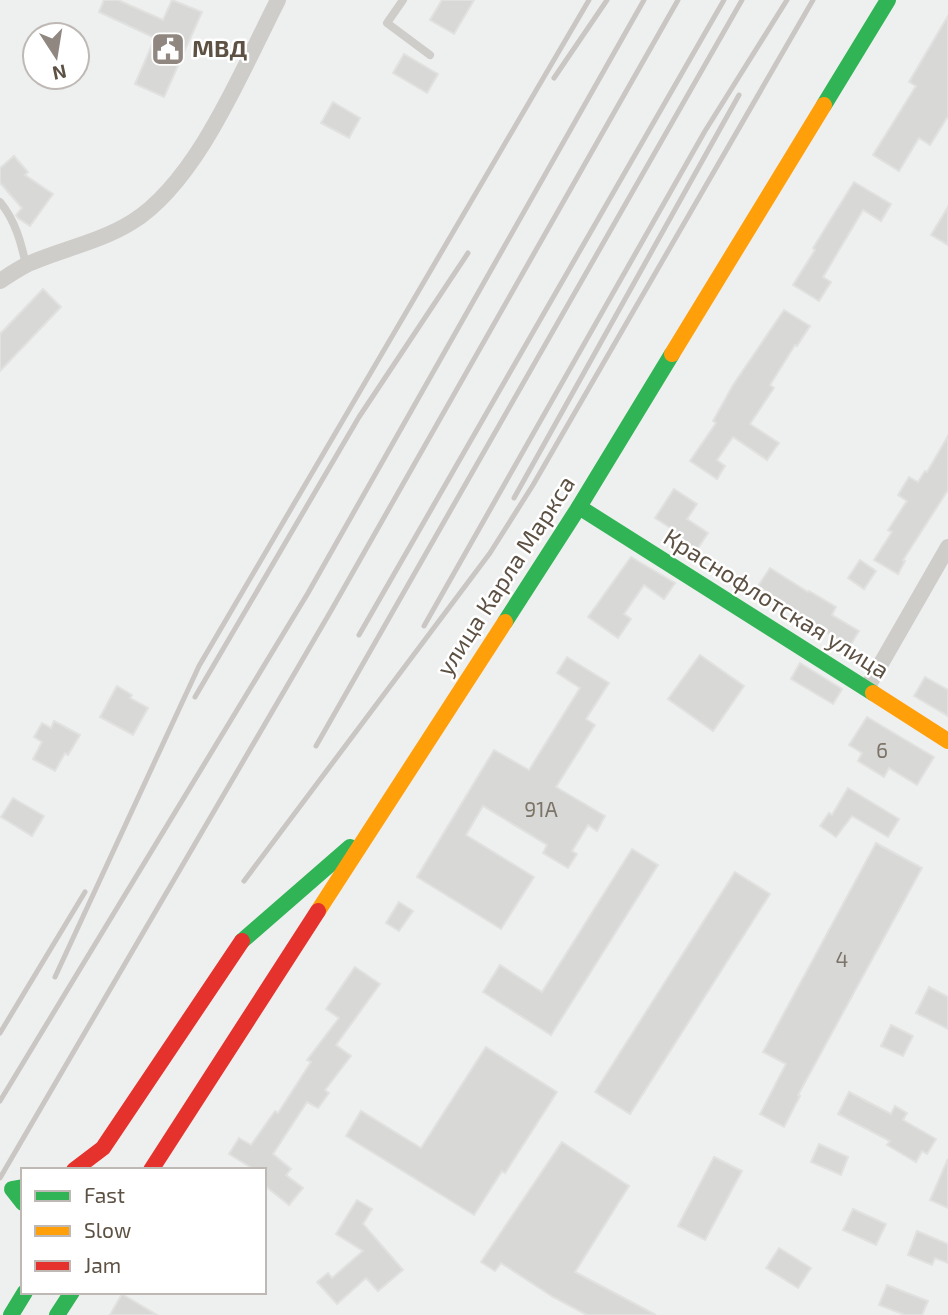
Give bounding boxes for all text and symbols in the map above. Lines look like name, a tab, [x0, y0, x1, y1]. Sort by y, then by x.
north arrow	[21, 21, 91, 91]
public building icon: МВД	[149, 30, 187, 68]
place label: МВД	[192, 33, 247, 62]
text: N	[51, 60, 69, 86]
street label: улица Карла Маркса	[429, 470, 581, 681]
street label: Краснофлотская улица	[658, 521, 895, 685]
house number: 6	[876, 737, 888, 762]
house number: 91А	[524, 796, 558, 821]
house number: 4	[836, 946, 848, 971]
legend	[21, 1168, 266, 1294]
text: Fast	[84, 1182, 125, 1207]
text: Slow	[84, 1217, 131, 1242]
text: Jam	[84, 1252, 121, 1277]

